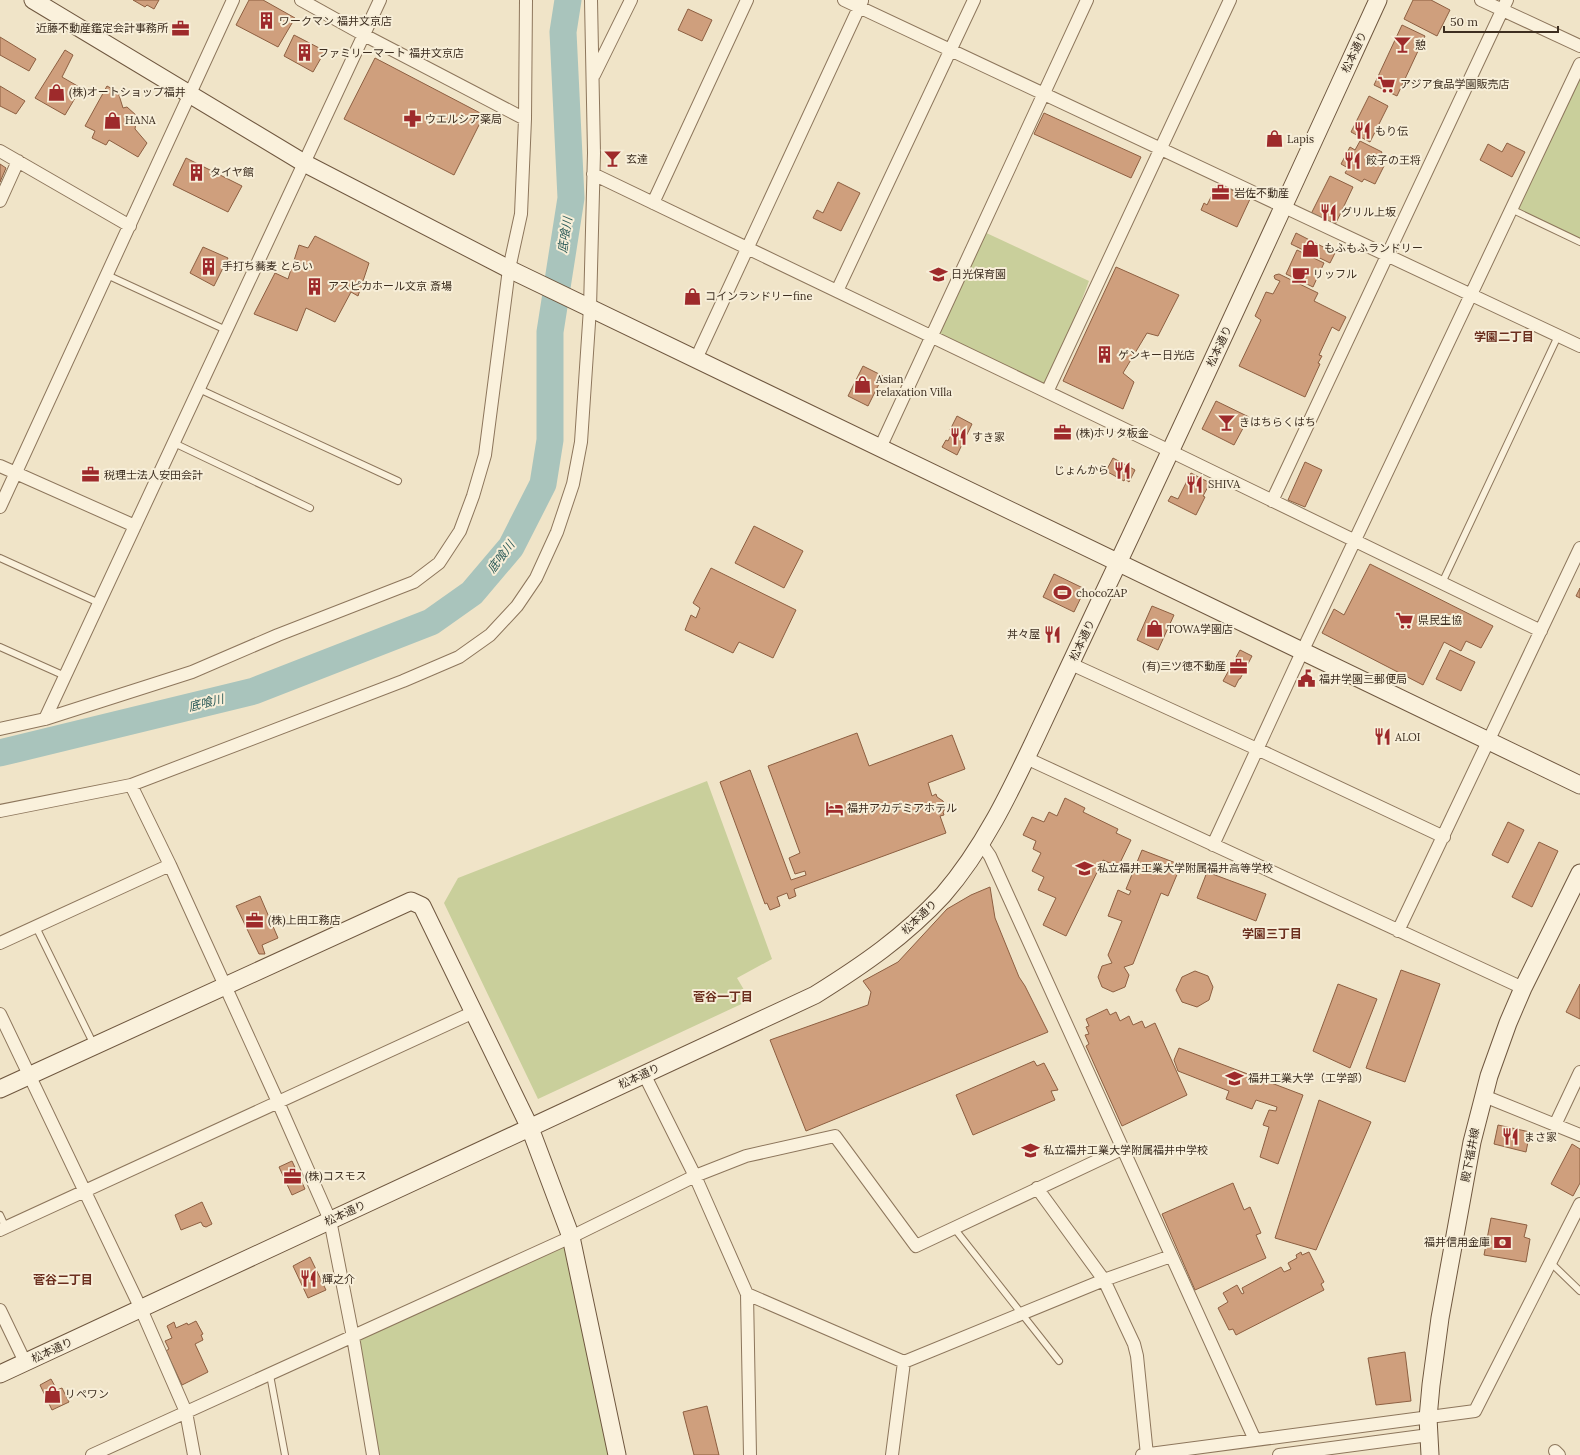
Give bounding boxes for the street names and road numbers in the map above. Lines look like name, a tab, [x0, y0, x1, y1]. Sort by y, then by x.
street label: 松本通り	[1338, 29, 1370, 75]
street label: 松本通り	[1203, 323, 1235, 369]
street label: 松本通り	[1066, 617, 1098, 663]
street label: 松本通り	[898, 897, 940, 937]
street label: 松本通り	[616, 1060, 662, 1092]
street label: 殿下福井線	[1458, 1127, 1482, 1183]
street label: 松本通り	[322, 1197, 368, 1229]
street label: 松本通り	[29, 1334, 75, 1366]

